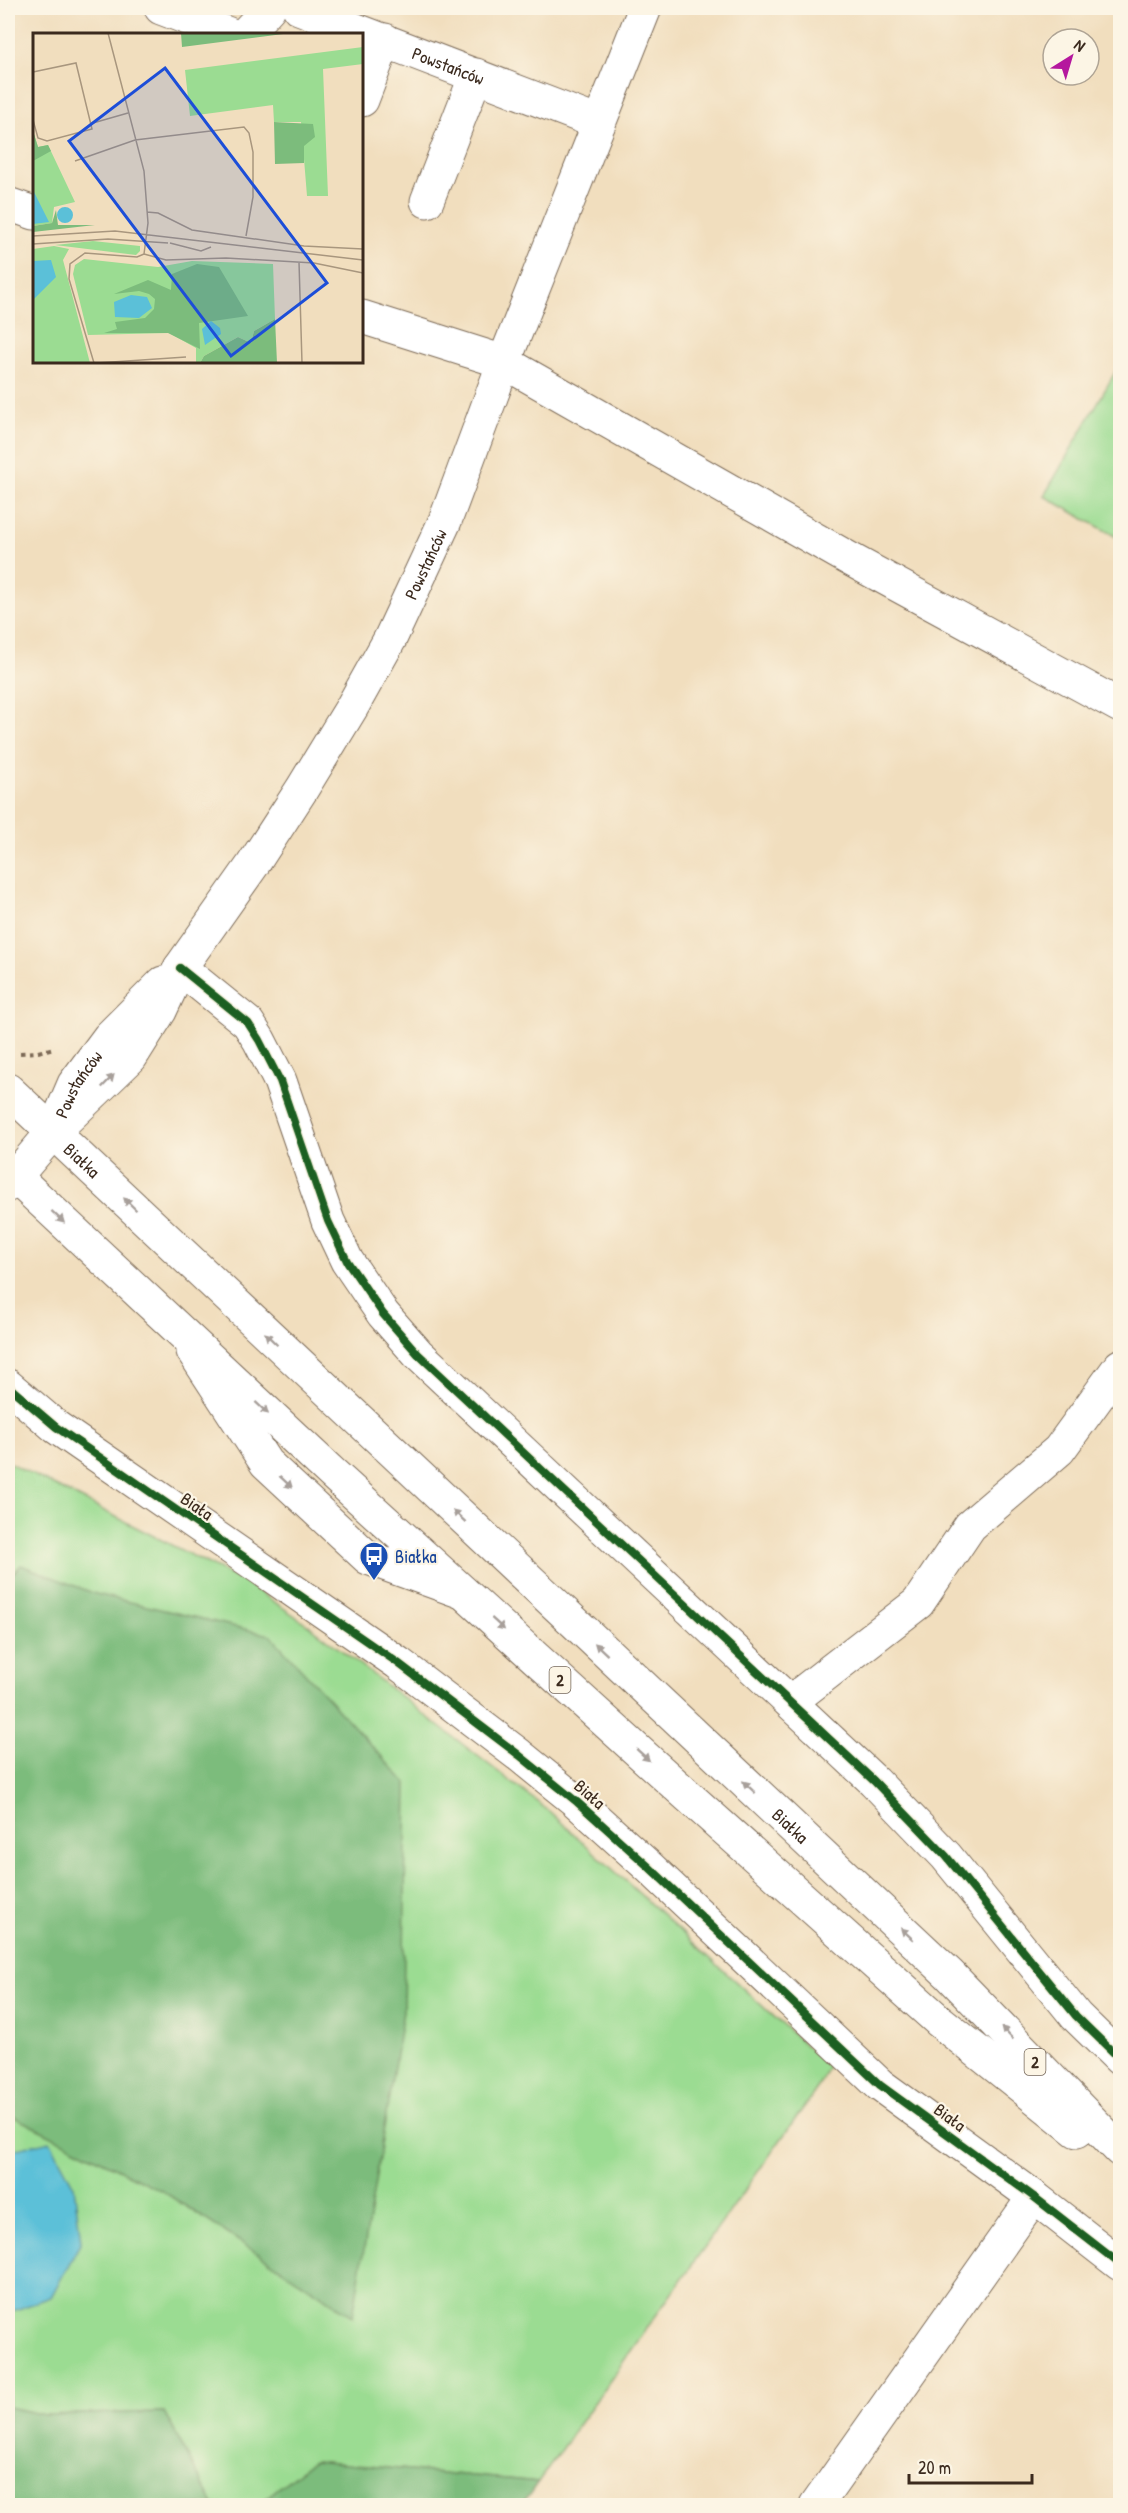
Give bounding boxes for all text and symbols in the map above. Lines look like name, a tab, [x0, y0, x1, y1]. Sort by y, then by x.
north arrow	[1041, 27, 1101, 87]
inset map	[33, 33, 363, 363]
text: N	[1070, 34, 1090, 57]
street label: Powstańców	[409, 40, 488, 90]
street label: Powstańców	[398, 525, 452, 603]
street label: Powstańców	[48, 1045, 108, 1122]
one-way arrow	[101, 1074, 115, 1088]
street label: Białka	[59, 1136, 106, 1183]
one-way arrow	[123, 1197, 138, 1211]
one-way arrow	[50, 1210, 65, 1223]
one-way arrow	[265, 1332, 279, 1346]
one-way arrow	[254, 1400, 268, 1414]
one-way arrow	[279, 1475, 294, 1489]
street label: Biała	[176, 1486, 218, 1526]
one-way arrow	[451, 1509, 466, 1523]
bus stop icon: Białka	[358, 1540, 390, 1582]
place label: Białka	[395, 1544, 437, 1569]
one-way arrow	[490, 1617, 505, 1630]
one-way arrow	[594, 1643, 609, 1656]
road number: 2	[550, 1667, 570, 1693]
one-way arrow	[635, 1748, 650, 1761]
street label: Biała	[569, 1773, 611, 1815]
one-way arrow	[741, 1780, 756, 1794]
street label: Białka	[767, 1802, 815, 1849]
one-way arrow	[900, 1928, 914, 1942]
one-way arrow	[1000, 2027, 1014, 2041]
road number: 2	[1024, 2049, 1046, 2075]
street label: Biała	[929, 2097, 971, 2137]
scale bar	[909, 2447, 1032, 2485]
text: 20 m	[918, 2455, 951, 2480]

